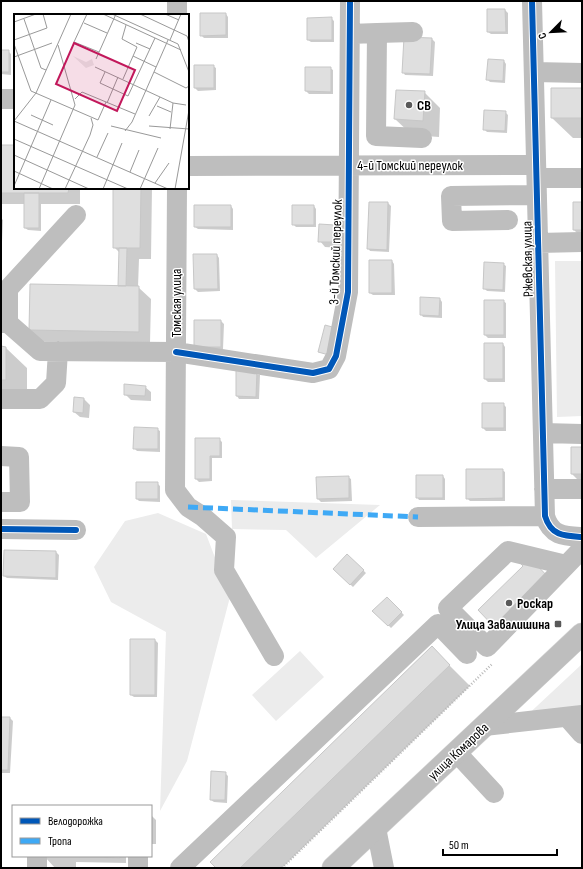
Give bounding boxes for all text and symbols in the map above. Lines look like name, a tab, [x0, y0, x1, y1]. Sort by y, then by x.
north arrow	[531, 12, 571, 52]
inset map	[14, 14, 189, 189]
text: С	[535, 30, 549, 41]
place label: СВ	[417, 97, 431, 114]
marker: СВ	[404, 100, 414, 110]
street label: 4-й Томский переулок	[357, 157, 464, 174]
street label: 3-й Томский переулок	[325, 198, 346, 305]
street label: Ржевская улица	[518, 221, 537, 297]
street label: Томская улица	[168, 269, 185, 337]
place label: Роскар	[517, 595, 553, 612]
marker: Роскар	[504, 598, 514, 608]
place label: Улица Завалишина	[456, 616, 550, 633]
marker: Улица Завалишина	[553, 619, 563, 629]
street label: улица Комарова	[425, 719, 492, 784]
legend	[12, 805, 152, 857]
text: Велодорожка	[48, 814, 103, 829]
scale bar	[443, 831, 557, 857]
text: Тропа	[48, 834, 72, 849]
text: 50 m	[449, 838, 469, 853]

